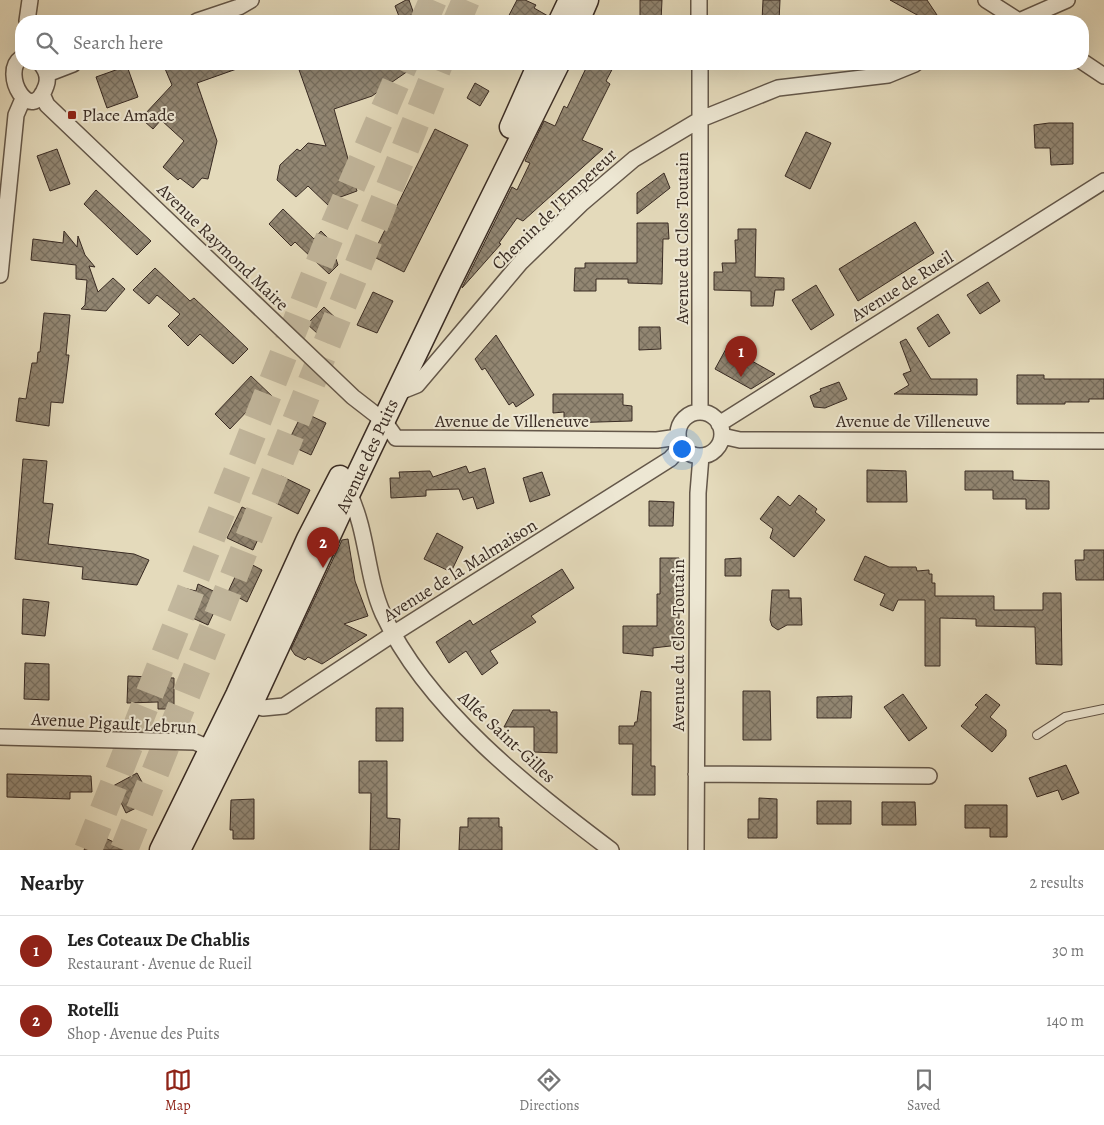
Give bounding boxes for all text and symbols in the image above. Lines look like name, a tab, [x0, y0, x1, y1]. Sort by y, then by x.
search box	[15, 15, 1089, 70]
icon: search	[33, 29, 61, 57]
text: Search here	[73, 30, 163, 56]
place label: Place Amade	[82, 103, 175, 127]
marker: Place Amade	[66, 109, 78, 121]
street label: Chemin de l'Empereur	[486, 143, 622, 275]
street label: Avenue du Clos Toutain	[670, 152, 694, 325]
street label: Avenue Raymond Maire	[151, 177, 294, 316]
street label: Avenue de Rueil	[846, 245, 958, 327]
pin: 1	[725, 336, 757, 377]
street label: Avenue des Puits	[330, 395, 404, 518]
street label: Avenue de Villeneuve	[434, 409, 589, 433]
street label: Avenue de Villeneuve	[835, 409, 990, 433]
your location	[669, 436, 695, 462]
street label: Avenue de la Malmaison	[378, 513, 542, 628]
pin: 2	[307, 527, 339, 568]
street label: Avenue du Clos Toutain	[666, 559, 690, 732]
street label: Allée Saint-Gilles	[452, 685, 561, 788]
street label: Avenue Pigault Lebrun	[30, 707, 197, 739]
text: Nearby	[20, 869, 83, 897]
text: 2 results	[1029, 872, 1084, 894]
text: Les Coteaux De Chablis	[67, 927, 250, 953]
text: 1	[33, 940, 39, 962]
text: 30 m	[1052, 940, 1084, 962]
text: Restaurant · Avenue de Rueil	[67, 953, 252, 975]
text: Rotelli	[67, 997, 119, 1023]
text: 2	[32, 1010, 40, 1032]
text: 140 m	[1046, 1010, 1084, 1032]
text: Shop · Avenue des Puits	[67, 1023, 220, 1045]
tab: Map	[164, 1066, 192, 1115]
tab: Directions	[519, 1066, 579, 1115]
tab: Saved	[907, 1066, 940, 1115]

